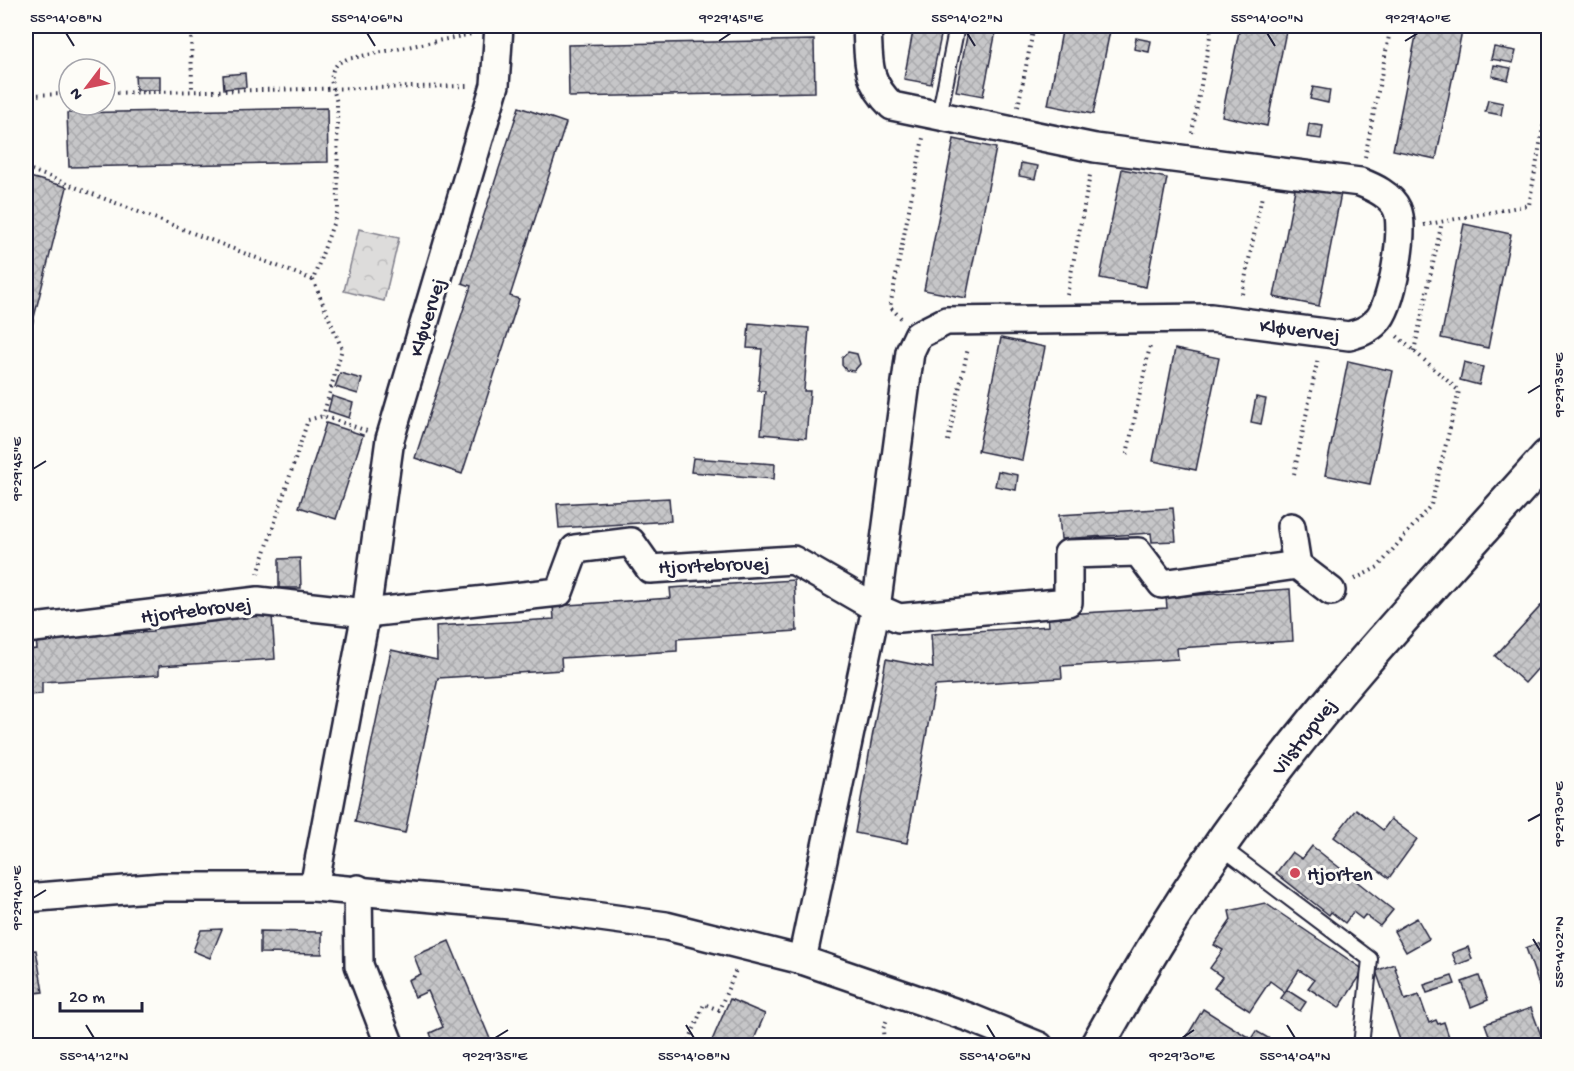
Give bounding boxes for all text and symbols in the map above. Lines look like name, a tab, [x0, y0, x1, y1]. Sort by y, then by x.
text: 55°14'08"N	[30, 10, 102, 28]
text: 55°14'06"N	[331, 10, 403, 28]
text: 9°29'45"E	[698, 10, 763, 28]
text: 55°14'02"N	[931, 10, 1003, 28]
text: 55°14'00"N	[1231, 10, 1303, 28]
text: 9°29'40"E	[1385, 10, 1451, 28]
north arrow	[57, 57, 117, 117]
text: N	[66, 83, 88, 103]
street label: Kløvervej	[406, 276, 453, 360]
street label: Kløvervej	[1258, 315, 1341, 350]
text: 9°29'35"E	[1551, 352, 1569, 418]
text: 9°29'45"E	[9, 437, 27, 502]
street label: Hjortebrovej	[658, 553, 770, 582]
street label: Hjortebrovej	[140, 593, 253, 632]
street label: Vilstrupvej	[1267, 695, 1344, 782]
text: 9°29'30"E	[1551, 781, 1569, 847]
place label: Hjorten	[1307, 864, 1373, 889]
text: 9°29'40"E	[9, 865, 27, 931]
marker: Hjorten	[1288, 866, 1302, 880]
text: 55°14'02"N	[1551, 916, 1569, 988]
scale bar	[60, 975, 142, 1013]
text: 20 m	[69, 988, 105, 1009]
text: 55°14'12"N	[60, 1048, 129, 1066]
text: 9°29'35"E	[462, 1048, 528, 1066]
text: 55°14'08"N	[658, 1048, 730, 1066]
text: 55°14'06"N	[959, 1048, 1031, 1066]
text: 9°29'30"E	[1149, 1048, 1215, 1066]
text: 55°14'04"N	[1259, 1048, 1331, 1066]

